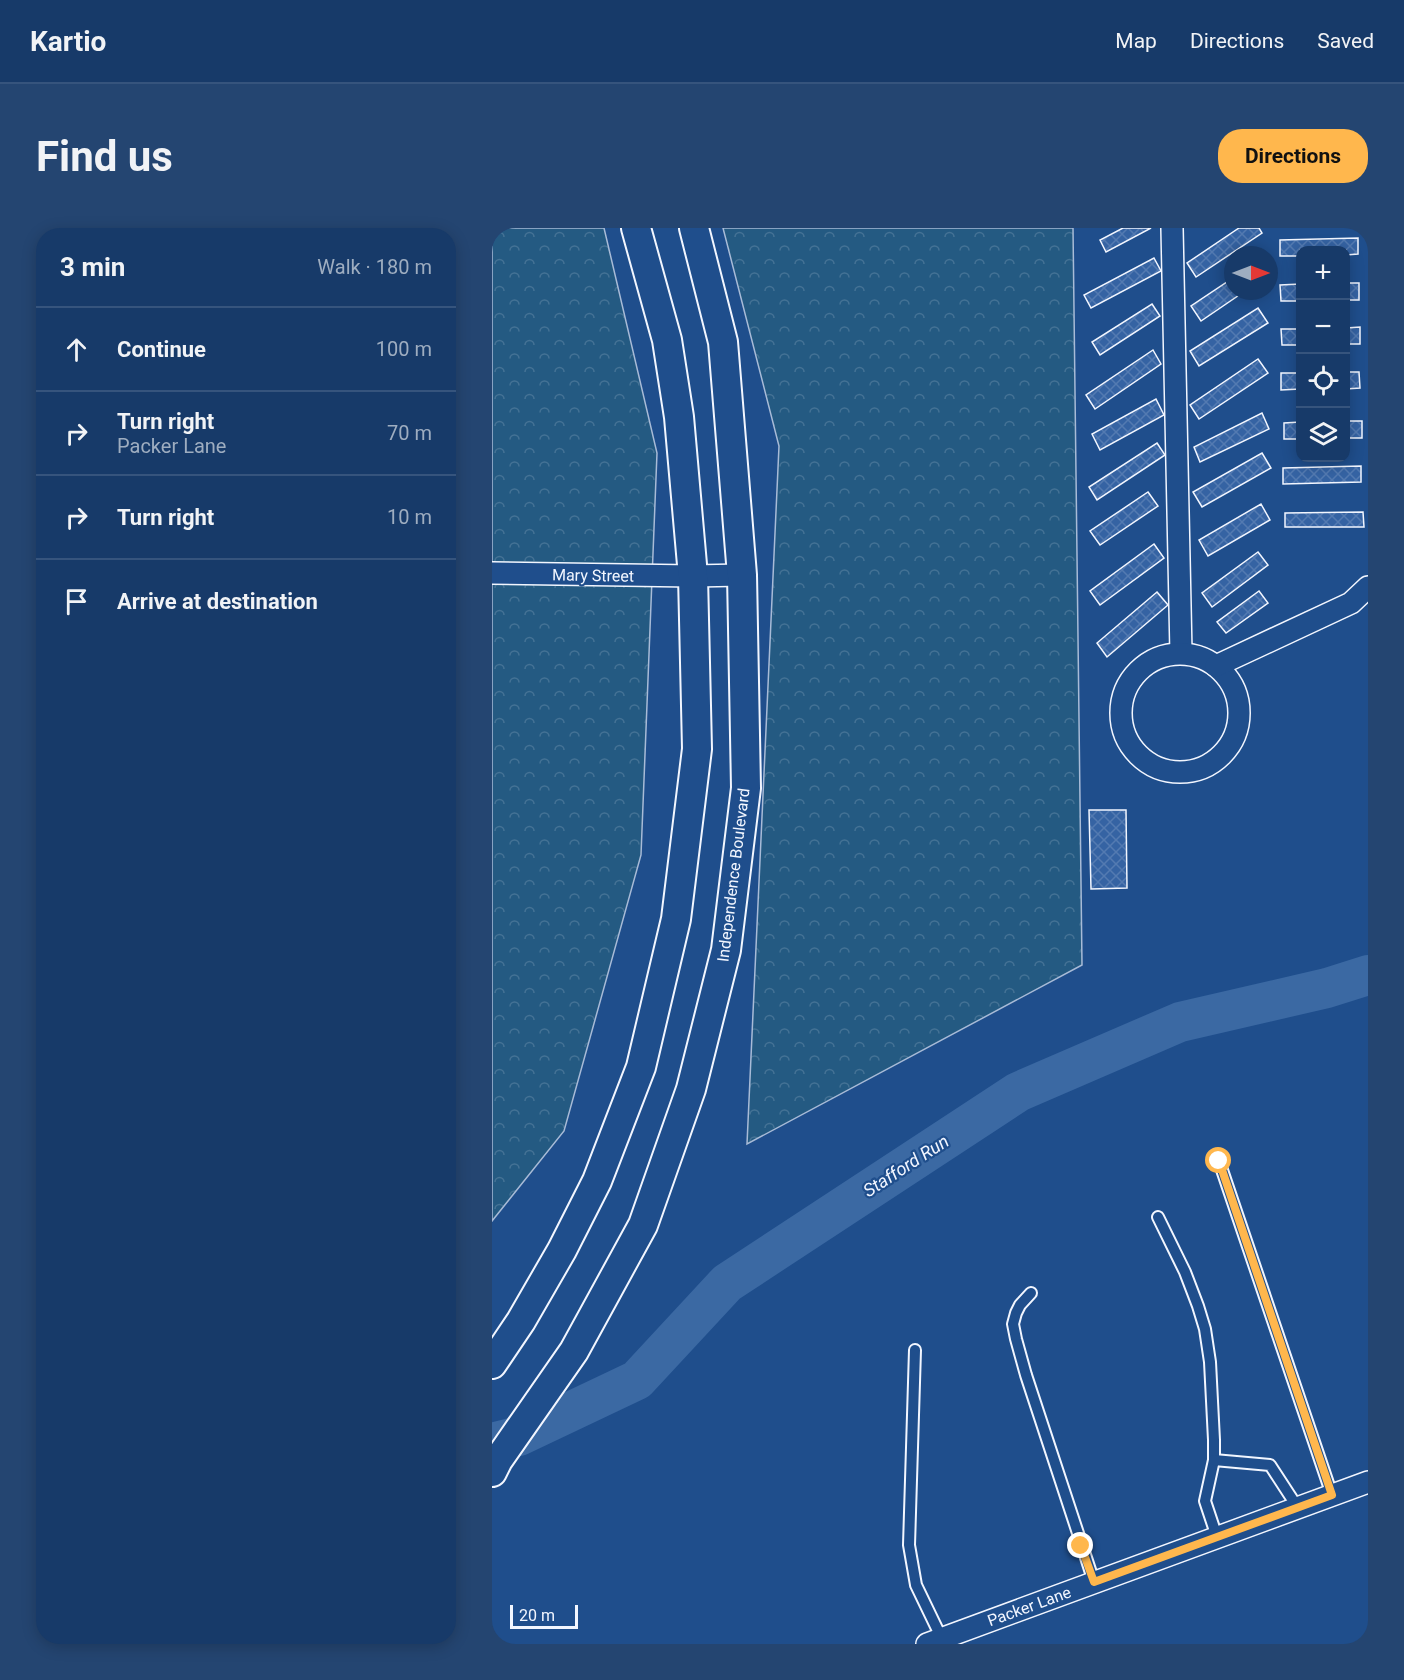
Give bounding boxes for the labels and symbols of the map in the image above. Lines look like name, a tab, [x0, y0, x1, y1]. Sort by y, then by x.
north arrow	[1224, 246, 1278, 300]
street label: Mary Street	[552, 565, 634, 586]
street label: Independence Boulevard	[713, 787, 754, 963]
water label: Stafford Run	[859, 1130, 952, 1201]
route start	[1205, 1147, 1231, 1173]
route end	[1067, 1532, 1093, 1558]
street label: Packer Lane	[985, 1583, 1074, 1630]
scale bar	[510, 1602, 578, 1630]

